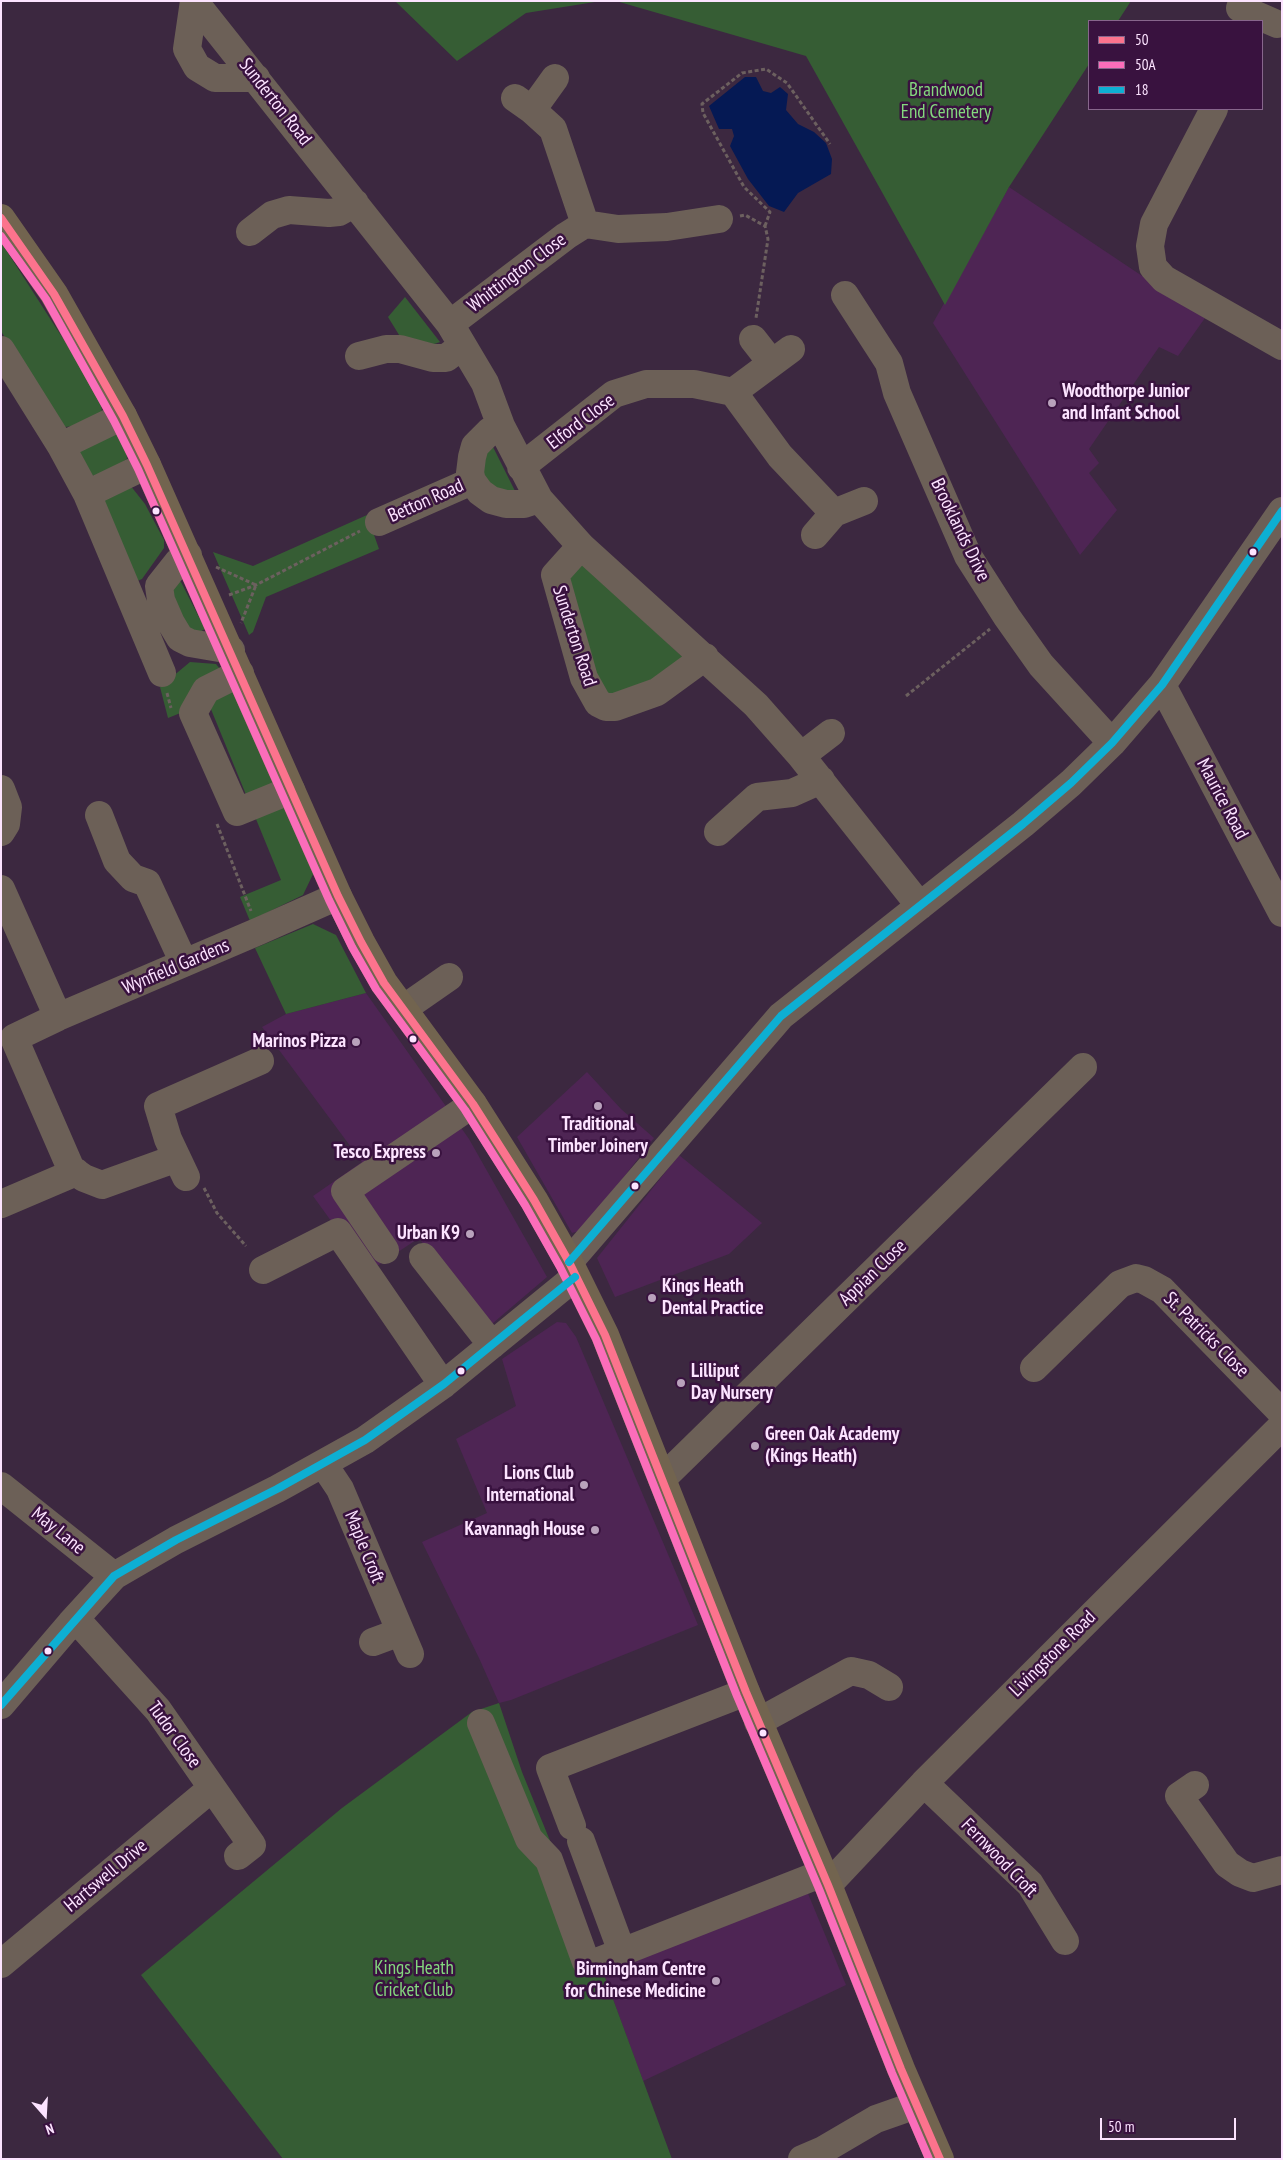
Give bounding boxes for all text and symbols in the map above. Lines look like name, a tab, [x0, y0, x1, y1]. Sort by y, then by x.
legend	[1088, 20, 1263, 110]
text: 50	[1135, 30, 1149, 49]
street label: Sunderton Road	[234, 54, 316, 150]
text: 50A	[1135, 55, 1156, 74]
park label: Brandwood End Cemetery	[901, 80, 991, 124]
text: 18	[1135, 80, 1149, 99]
street label: Whittington Close	[463, 229, 571, 317]
place label: Woodthorpe Junior and Infant School	[1062, 381, 1190, 425]
street label: Elford Close	[543, 389, 619, 455]
marker: Woodthorpe Junior and Infant School	[1046, 397, 1058, 409]
street label: Betton Road	[385, 474, 467, 528]
street label: Brooklands Drive	[925, 475, 995, 585]
unlabelled marker	[151, 506, 161, 516]
unlabelled marker	[1248, 547, 1258, 557]
street label: Sunderton Road	[547, 583, 601, 689]
street label: Maurice Road	[1191, 755, 1253, 843]
street label: Wynfield Gardens	[119, 934, 233, 1000]
place label: Marinos Pizza	[253, 1031, 346, 1053]
unlabelled marker	[408, 1034, 418, 1044]
marker: Marinos Pizza	[350, 1036, 362, 1048]
marker: Traditional Timber Joinery	[592, 1100, 604, 1112]
place label: Traditional Timber Joinery	[548, 1114, 648, 1158]
place label: Tesco Express	[333, 1142, 426, 1164]
marker: Tesco Express	[430, 1147, 442, 1159]
unlabelled marker	[630, 1181, 640, 1191]
place label: Urban K9	[397, 1223, 460, 1245]
marker: Urban K9	[464, 1228, 476, 1240]
street label: Appian Close	[834, 1235, 912, 1311]
place label: Kings Heath Dental Practice	[662, 1276, 764, 1320]
street label: St. Patricks Close	[1159, 1288, 1253, 1382]
marker: Kings Heath Dental Practice	[646, 1292, 658, 1304]
place label: Lilliput Day Nursery	[691, 1361, 773, 1405]
unlabelled marker	[456, 1366, 466, 1376]
marker: Lilliput Day Nursery	[675, 1377, 687, 1389]
place label: Green Oak Academy (Kings Heath)	[765, 1424, 899, 1468]
marker: Green Oak Academy (Kings Heath)	[749, 1440, 761, 1452]
place label: Lions Club International	[486, 1463, 574, 1507]
marker: Lions Club International	[578, 1479, 590, 1491]
street label: May Lane	[27, 1503, 89, 1559]
street label: Maple Croft	[339, 1508, 389, 1586]
place label: Kavannagh House	[465, 1519, 585, 1541]
marker: Kavannagh House	[589, 1524, 601, 1536]
street label: Livingstone Road	[1005, 1606, 1101, 1702]
unlabelled marker	[43, 1646, 53, 1656]
street label: Tudor Close	[142, 1697, 206, 1773]
unlabelled marker	[758, 1728, 768, 1738]
street label: Fernwood Croft	[956, 1814, 1042, 1902]
street label: Hartswell Drive	[60, 1835, 152, 1917]
park label: Kings Heath Cricket Club	[374, 1958, 454, 2002]
place label: Birmingham Centre for Chinese Medicine	[565, 1959, 706, 2003]
marker: Birmingham Centre for Chinese Medicine	[710, 1975, 722, 1987]
north arrow	[20, 2090, 70, 2140]
scale bar	[1103, 2108, 1239, 2140]
text: 50 m	[1108, 2117, 1134, 2136]
text: N	[43, 2119, 56, 2139]

